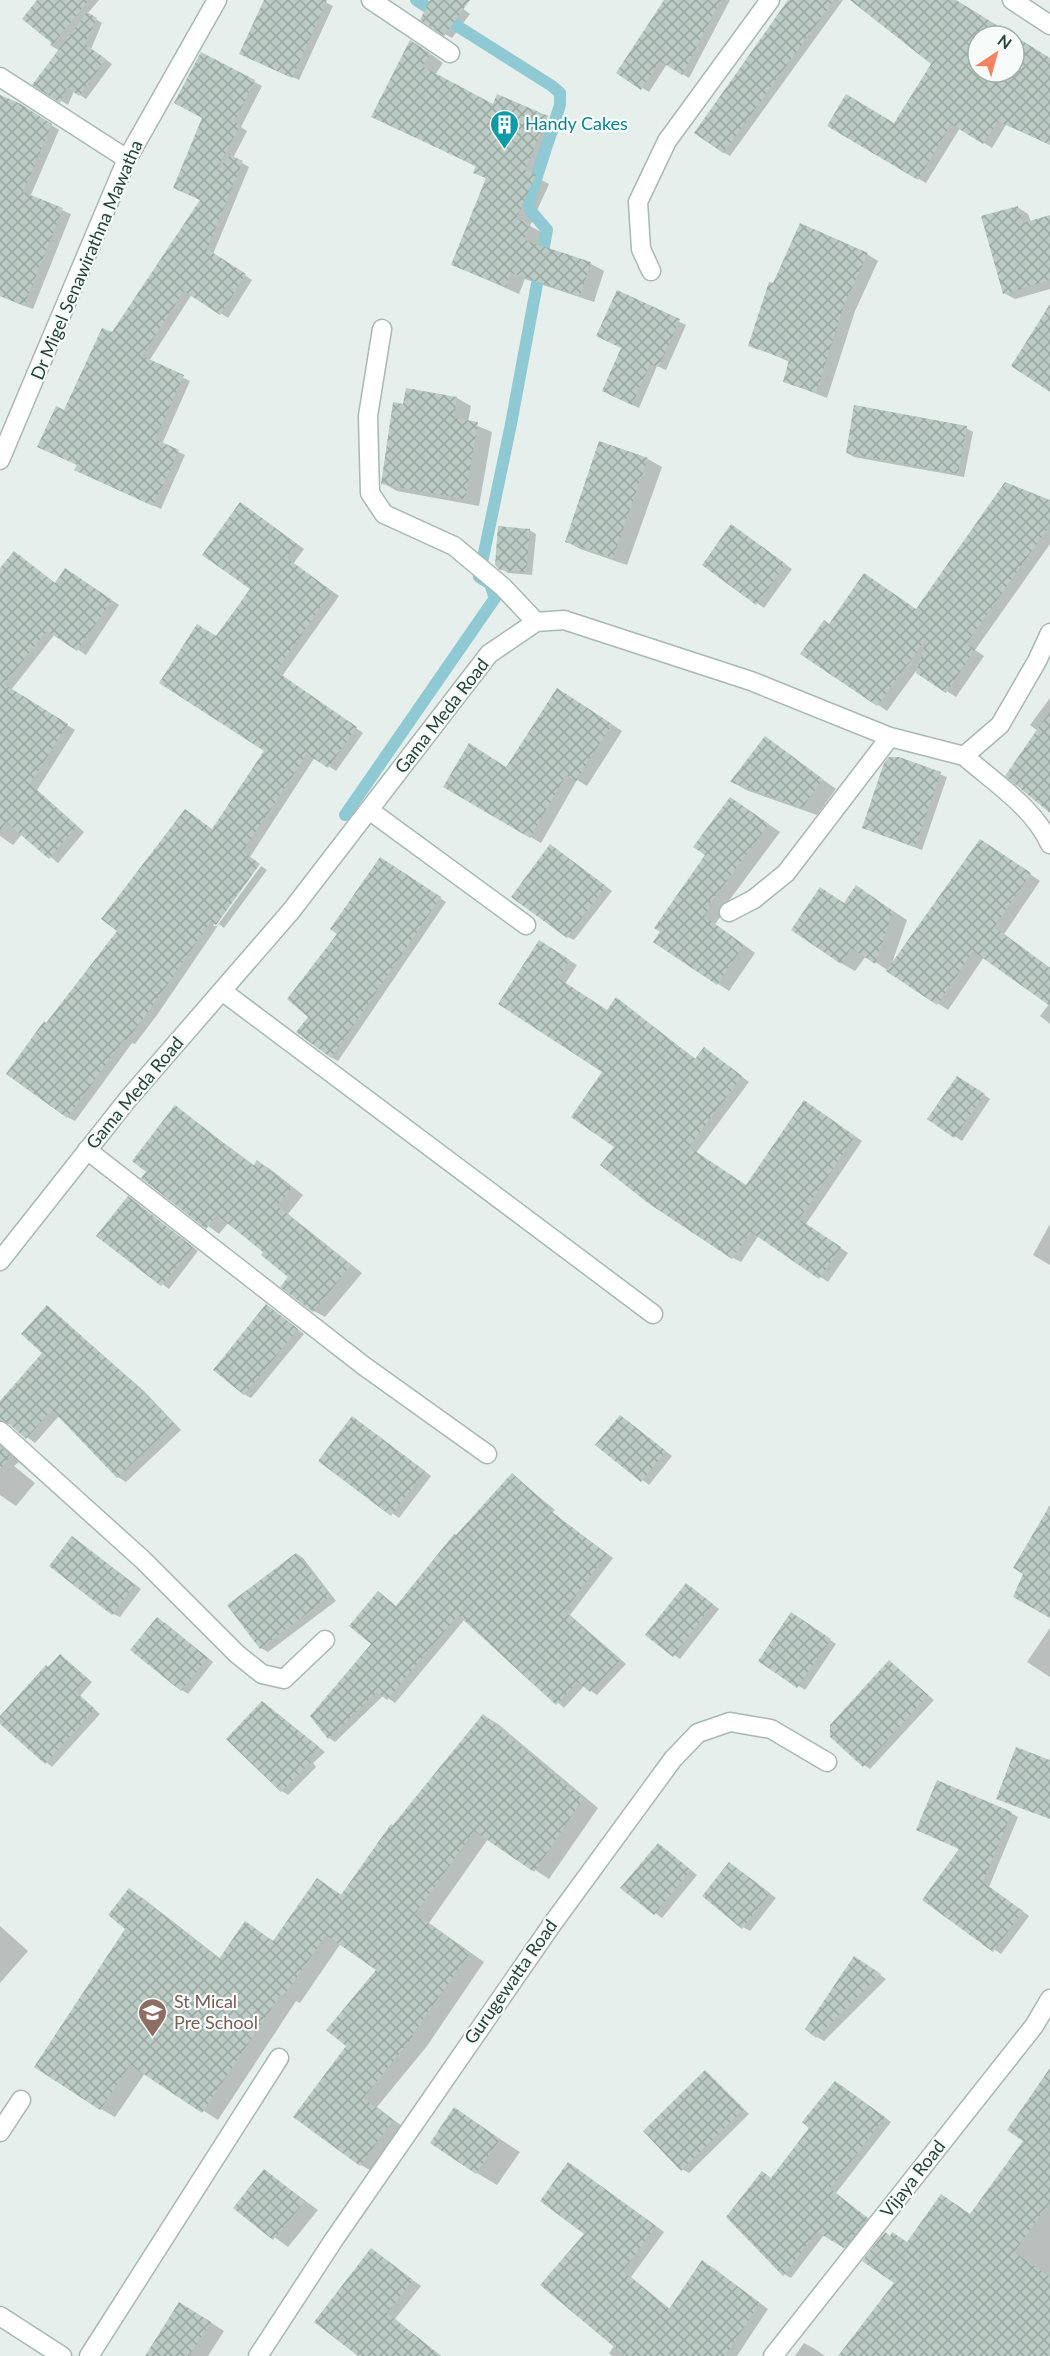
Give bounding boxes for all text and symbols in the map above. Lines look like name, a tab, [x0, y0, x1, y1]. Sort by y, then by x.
north arrow	[966, 24, 1026, 84]
text: N	[995, 30, 1016, 53]
building icon: Handy Cakes	[488, 108, 520, 150]
place label: Handy Cakes	[525, 112, 628, 134]
street label: Dr Migel Senawirathna Mawatha	[25, 136, 147, 383]
street label: Gama Meda Road	[389, 653, 493, 777]
street label: Gama Meda Road	[81, 1032, 188, 1153]
street label: Gurugewatta Road	[459, 1915, 561, 2048]
place label: St Mical Pre School	[174, 1990, 258, 2033]
school or university icon: St Mical Pre School	[137, 1996, 169, 2038]
street label: Vijaya Road	[875, 2135, 949, 2221]

